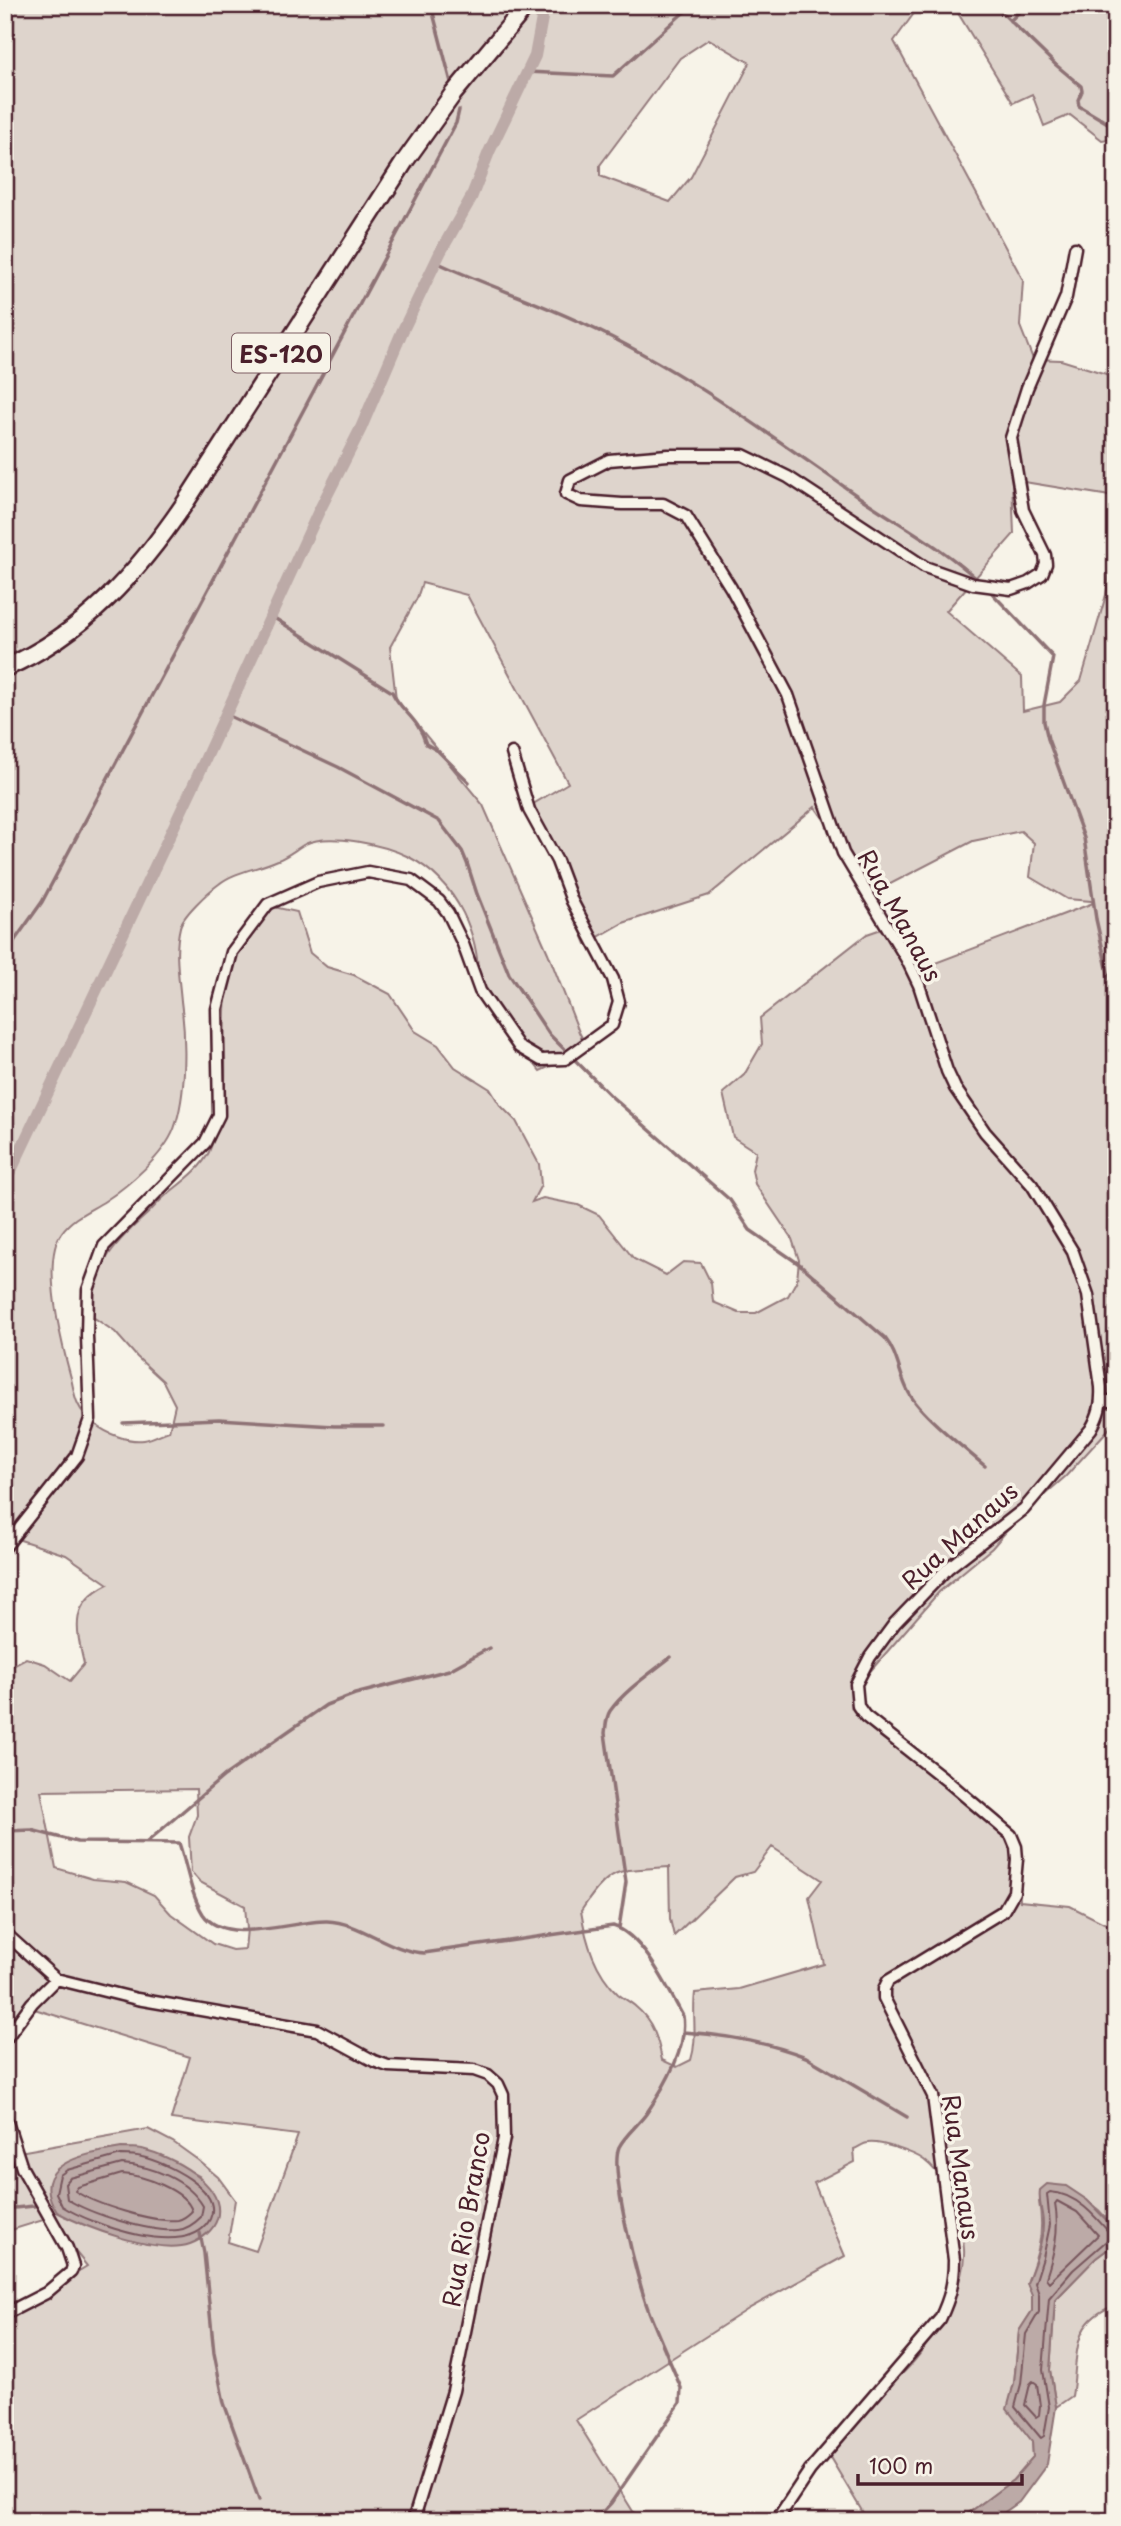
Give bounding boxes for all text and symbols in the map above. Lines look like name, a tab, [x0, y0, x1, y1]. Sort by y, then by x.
road number: ES-120	[232, 334, 330, 372]
street label: Rua Manaus	[850, 842, 952, 988]
street label: Rua Manaus	[893, 1473, 1025, 1597]
street label: Rua Manaus	[934, 2092, 990, 2242]
street label: Rua Rio Branco	[432, 2128, 498, 2310]
scale bar	[858, 2442, 1023, 2486]
text: 100 m	[869, 2449, 933, 2481]

